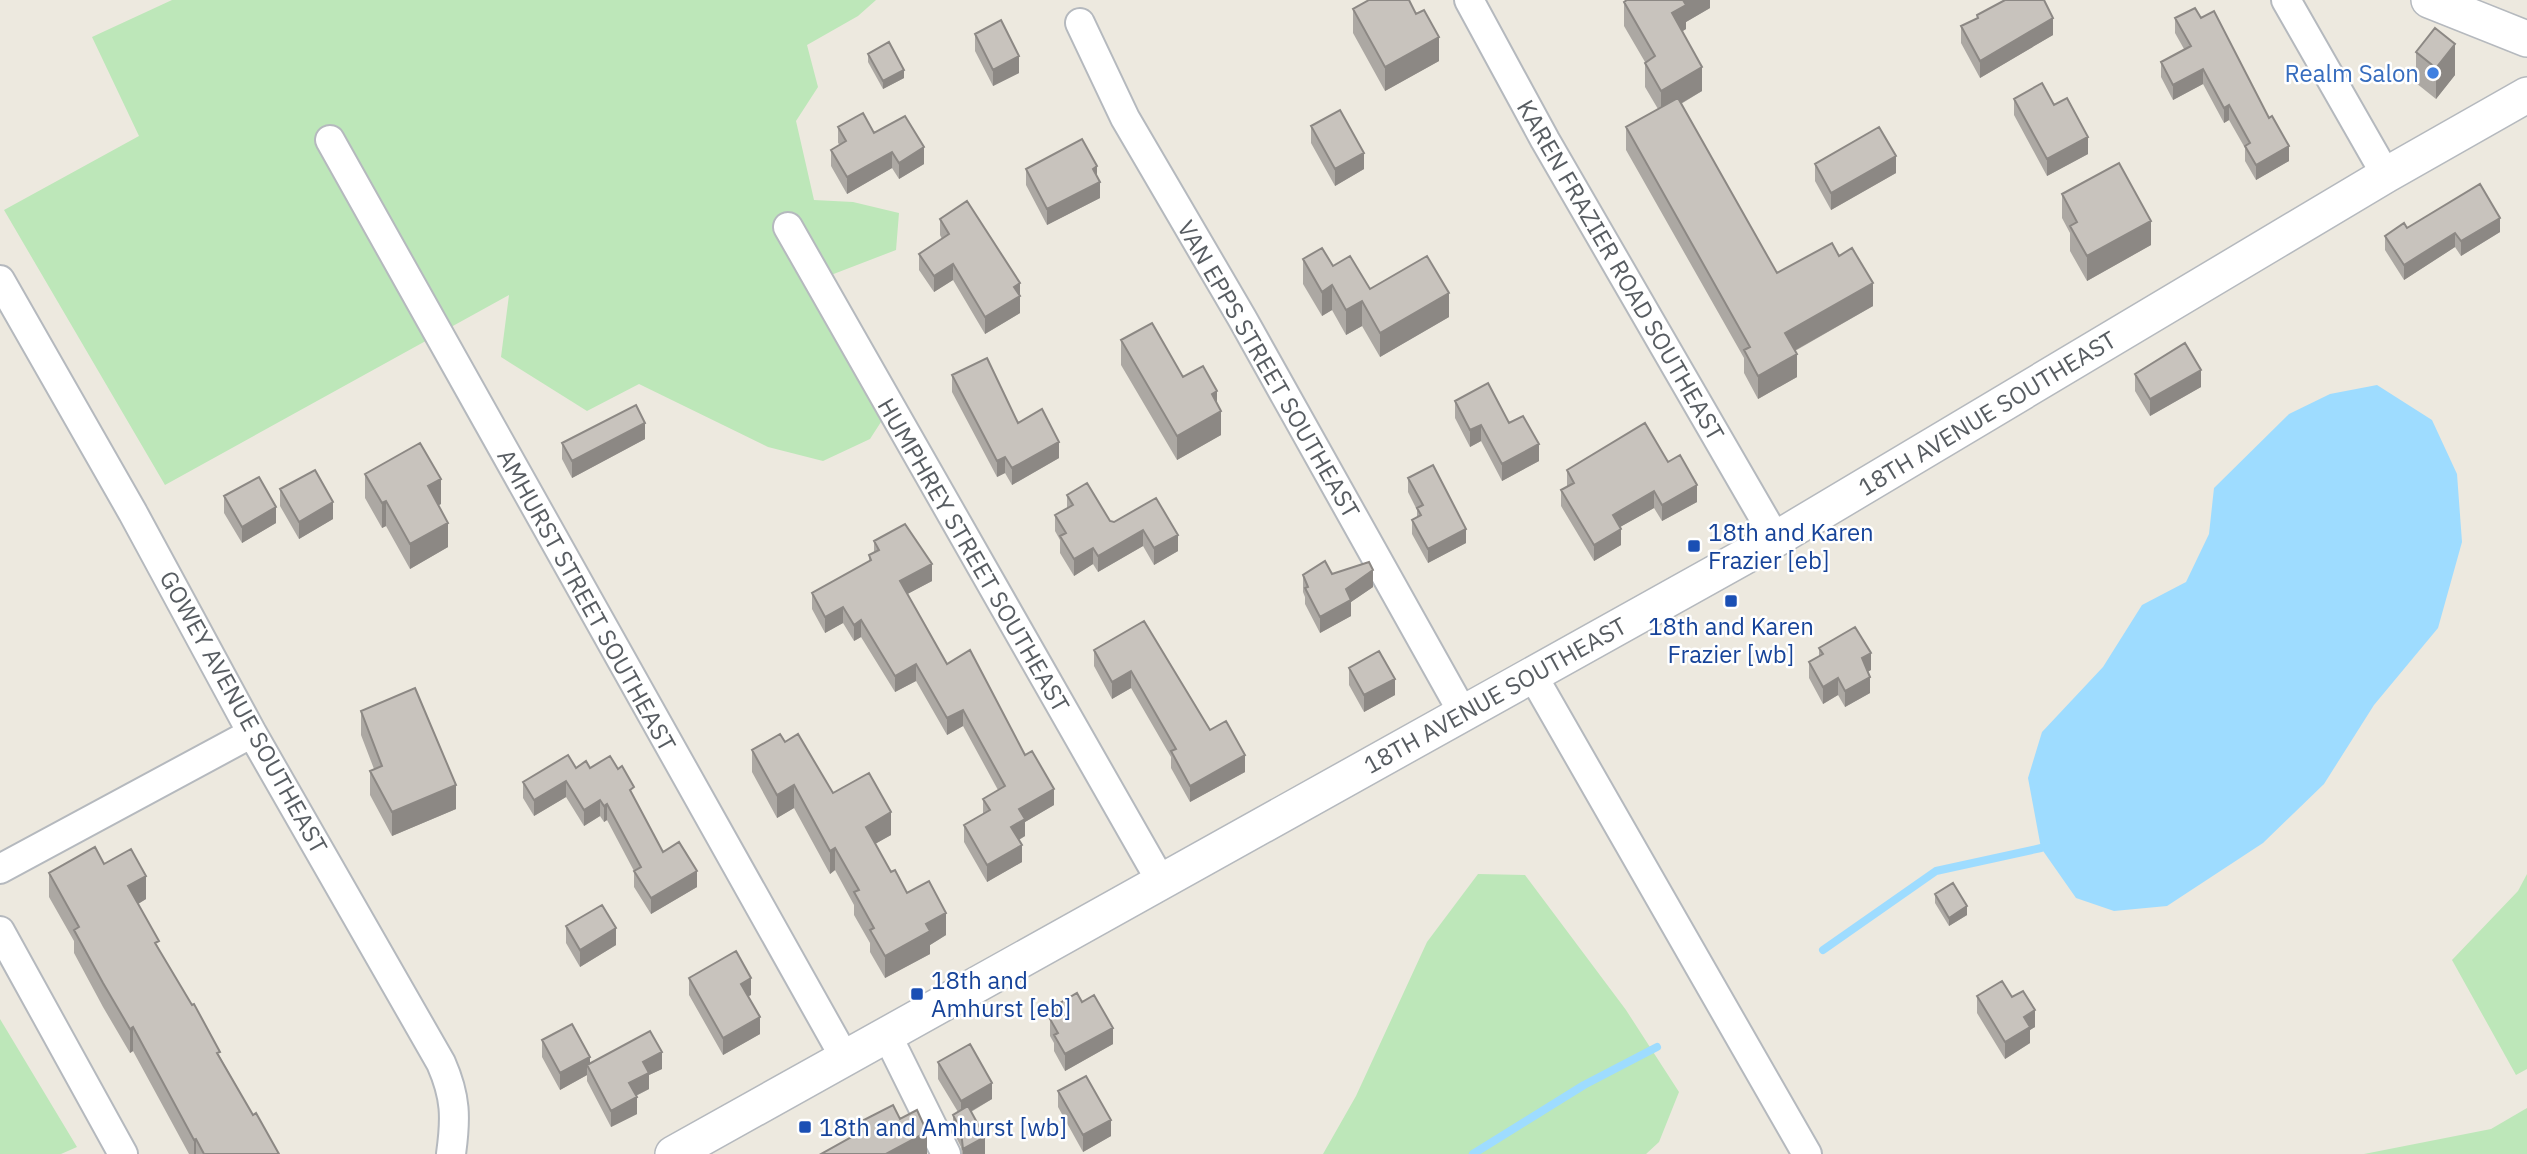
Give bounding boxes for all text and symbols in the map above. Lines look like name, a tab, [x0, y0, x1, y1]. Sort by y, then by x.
place label: Realm Salon	[2285, 57, 2419, 89]
marker: Realm Salon	[2425, 65, 2441, 81]
street label: KAREN FRAZIER ROAD SOUTHEAST	[1510, 94, 1732, 447]
street label: VAN EPPS STREET SOUTHEAST	[1170, 214, 1368, 524]
street label: 18TH AVENUE SOUTHEAST	[1852, 323, 2122, 503]
street label: HUMPHREY STREET SOUTHEAST	[871, 392, 1077, 718]
street label: AMHURST STREET SOUTHEAST	[490, 443, 684, 757]
place label: 18th and Karen Frazier [eb]	[1708, 516, 1874, 576]
marker: 18th and Karen Frazier [eb]	[1686, 538, 1702, 554]
street label: GOWEY AVENUE SOUTHEAST	[153, 565, 335, 859]
marker: 18th and Karen Frazier [wb]	[1723, 593, 1739, 609]
street label: 18TH AVENUE SOUTHEAST	[1358, 609, 1632, 781]
place label: 18th and Karen Frazier [wb]	[1648, 610, 1814, 670]
place label: 18th and Amhurst [eb]	[931, 964, 1071, 1024]
marker: 18th and Amhurst [eb]	[909, 986, 925, 1002]
place label: 18th and Amhurst [wb]	[819, 1111, 1067, 1143]
marker: 18th and Amhurst [wb]	[797, 1119, 813, 1135]

